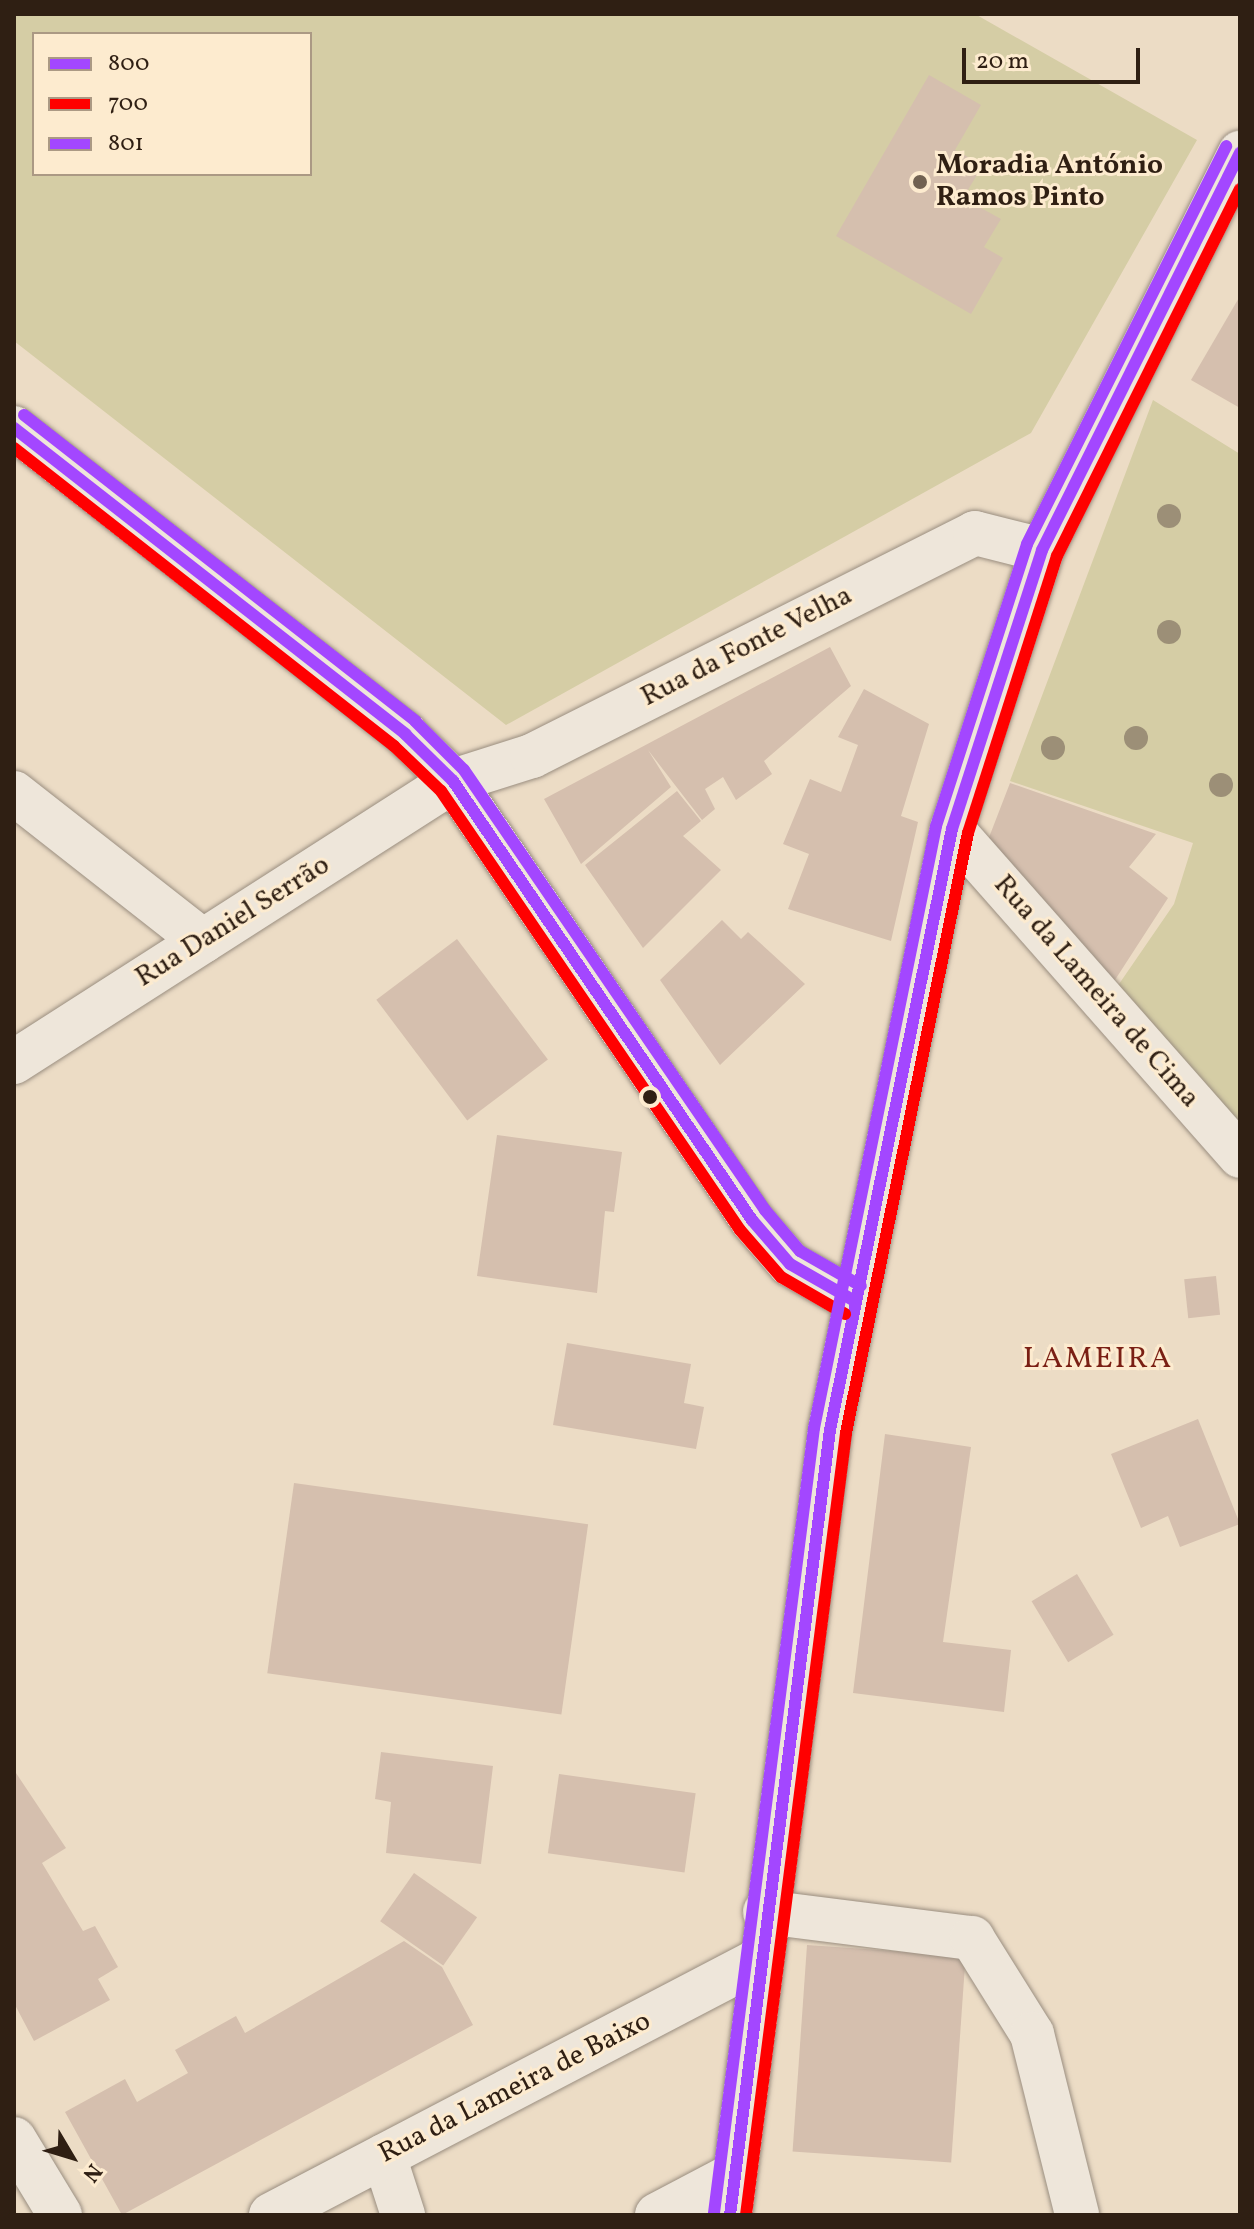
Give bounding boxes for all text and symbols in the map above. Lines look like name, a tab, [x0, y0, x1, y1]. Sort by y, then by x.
legend	[32, 32, 312, 176]
scale bar	[966, 32, 1144, 82]
text: 20 m	[976, 45, 1029, 79]
text: 800	[108, 47, 150, 81]
text: 700	[108, 87, 148, 121]
text: 801	[108, 127, 144, 161]
place label: Moradia António Ramos Pinto	[936, 149, 1163, 215]
marker: Moradia António Ramos Pinto	[911, 173, 929, 191]
street label: Rua da Fonte Velha	[636, 579, 858, 715]
street label: Rua Daniel Serrão	[130, 849, 336, 995]
street label: Rua da Lameira de Cima	[986, 869, 1206, 1115]
unlabelled marker	[642, 1089, 658, 1105]
district label: LAMEIRA	[1023, 1341, 1173, 1377]
street label: Rua da Lameira de Baixo	[373, 2005, 657, 2171]
north arrow	[32, 2117, 112, 2197]
text: N	[74, 2156, 108, 2188]

